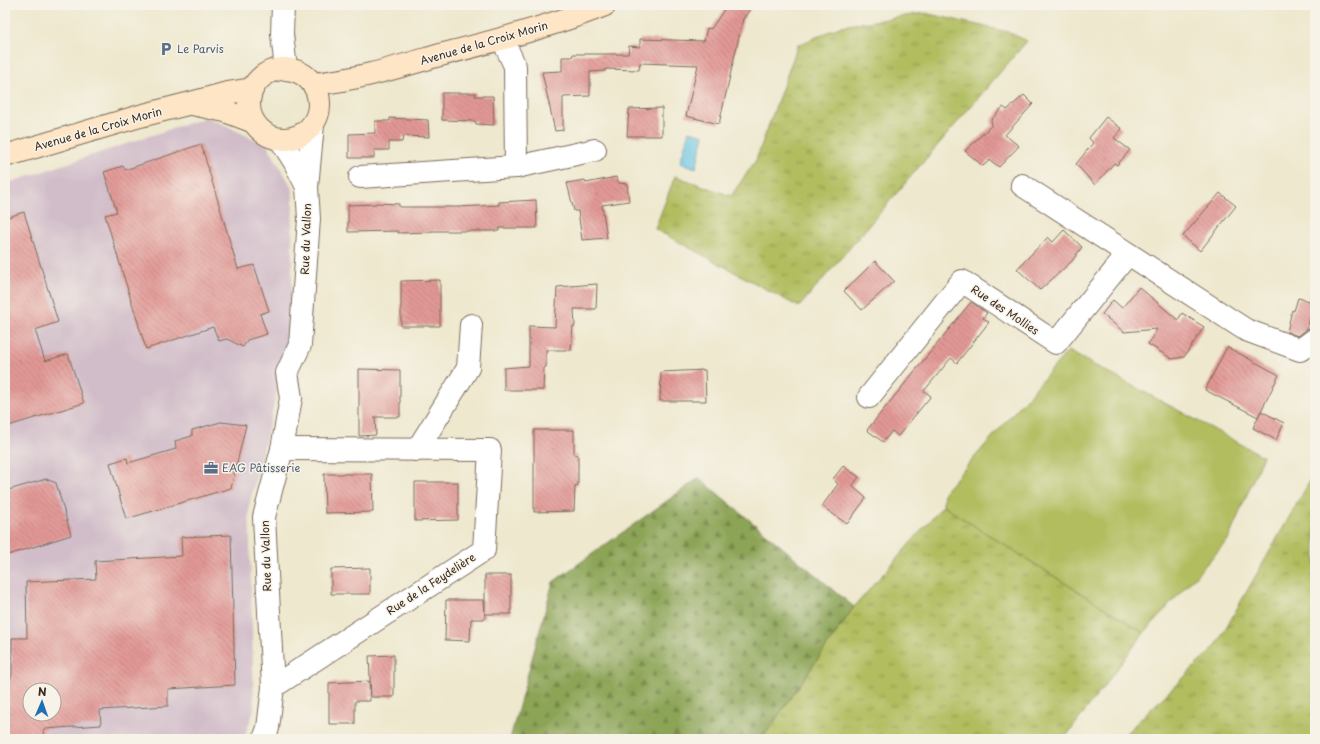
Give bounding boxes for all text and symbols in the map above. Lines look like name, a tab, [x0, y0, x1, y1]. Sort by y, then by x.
street label: Avenue de la Croix Morin	[418, 16, 550, 69]
place label: Le Parvis	[177, 40, 224, 57]
parking icon: Le Parvis	[158, 41, 174, 57]
street label: Avenue de la Croix Morin	[32, 102, 164, 155]
street label: Rue du Vallon	[296, 203, 315, 275]
street label: Rue des Mollies	[968, 281, 1043, 339]
place label: EAG Pâtisserie	[222, 459, 300, 476]
office icon: EAG Pâtisserie	[203, 460, 219, 476]
street label: Rue du Vallon	[256, 520, 275, 592]
street label: Rue de la Feydelière	[383, 548, 479, 619]
north arrow	[22, 682, 62, 722]
text: N	[38, 683, 47, 700]

